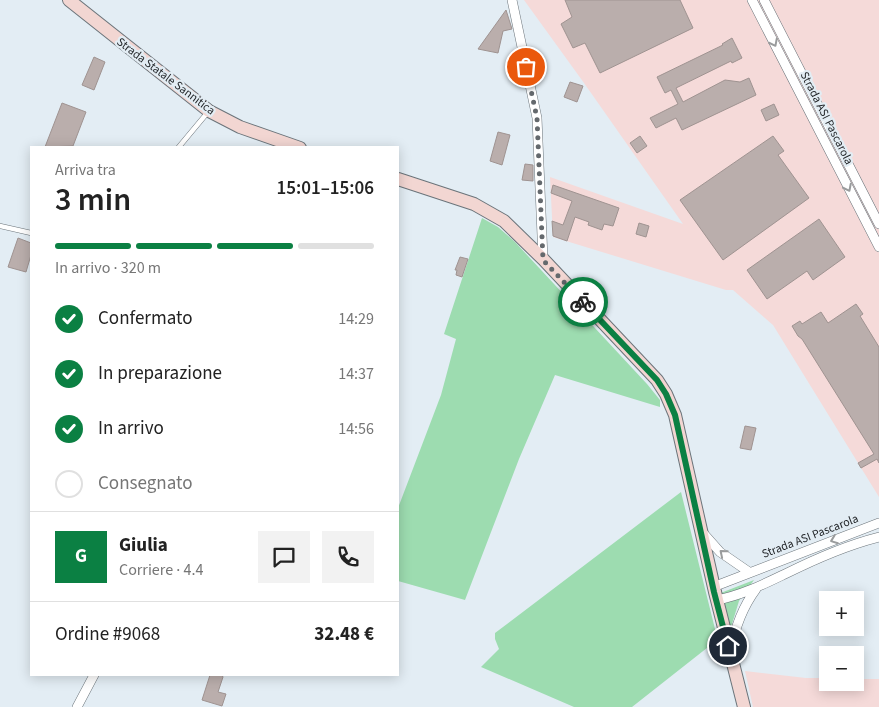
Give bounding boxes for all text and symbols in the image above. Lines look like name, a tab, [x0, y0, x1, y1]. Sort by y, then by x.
street label: Strada Statale Sannitica	[113, 34, 218, 119]
one-way arrow	[768, 38, 778, 47]
pin	[505, 46, 547, 88]
icon: bag	[512, 53, 540, 81]
street label: Strada ASI Pascarola	[796, 69, 857, 168]
text: Arriva tra	[55, 159, 116, 181]
text: 15:01–15:06	[276, 175, 374, 202]
text: 3 min	[55, 177, 131, 223]
one-way arrow	[842, 183, 852, 192]
text: In arrivo · 320 m	[55, 257, 161, 279]
courier	[558, 277, 608, 327]
icon: bike	[569, 288, 597, 316]
icon: check	[55, 305, 83, 333]
text: Confermato	[98, 305, 192, 332]
text: 14:29	[338, 308, 374, 330]
icon: check	[55, 360, 83, 388]
text: In preparazione	[98, 360, 222, 387]
text: 14:37	[338, 363, 374, 385]
icon: check	[55, 415, 83, 443]
text: In arrivo	[98, 415, 164, 442]
text: 14:56	[338, 418, 374, 440]
text: Consegnato	[98, 470, 192, 497]
street label: Strada ASI Pascarola	[759, 510, 861, 563]
button: chat	[258, 531, 310, 583]
button: phone	[322, 531, 374, 583]
text: Giulia	[119, 532, 168, 559]
one-way arrow	[830, 535, 838, 545]
text: G	[75, 543, 87, 570]
one-way arrow	[719, 550, 728, 559]
text: Corriere · 4.4	[119, 559, 203, 581]
map controls	[819, 591, 864, 691]
button: +	[819, 591, 864, 636]
text: Ordine #9068	[55, 621, 160, 648]
text: 32.48 €	[314, 621, 374, 648]
pin	[707, 625, 749, 667]
icon: home	[714, 632, 742, 660]
button: −	[819, 646, 864, 691]

